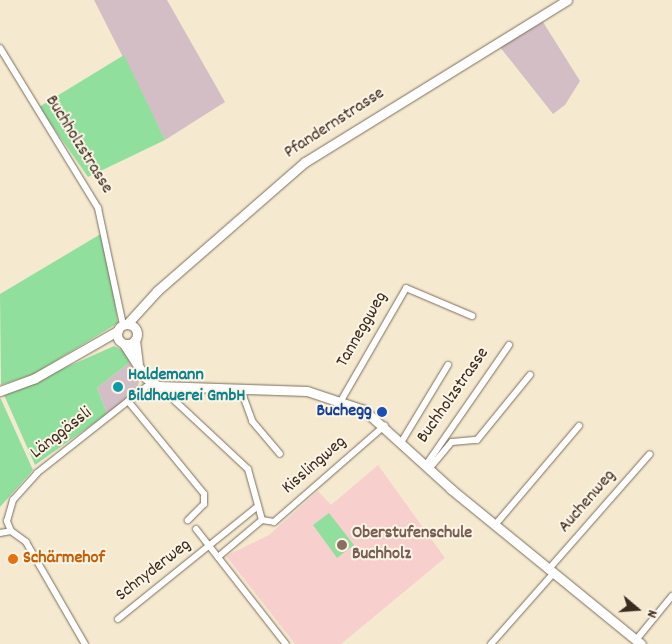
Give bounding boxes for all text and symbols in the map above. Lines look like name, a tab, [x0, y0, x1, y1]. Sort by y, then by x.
street label: Pfandernstrasse	[281, 84, 389, 164]
street label: Buchholzstrasse	[39, 92, 117, 198]
street label: Tanneggweg	[333, 289, 393, 371]
street label: Buchholzstrasse	[413, 344, 495, 448]
place label: Haldemann Bildhauerei GmbH	[128, 366, 245, 408]
marker: Haldemann Bildhauerei GmbH	[112, 381, 124, 393]
place label: Buchegg	[317, 401, 372, 423]
street label: Länggässli	[27, 403, 97, 465]
marker: Buchegg	[376, 406, 388, 418]
street label: Kisslingweg	[279, 432, 351, 500]
street label: Auchenweg	[555, 466, 621, 538]
place label: Oberstufenschule Buchholz	[352, 524, 472, 566]
street label: Schnyderweg	[112, 535, 196, 607]
marker: Oberstufenschule Buchholz	[336, 539, 348, 551]
place label: Schärmehof	[23, 548, 105, 570]
marker: Schärmehof	[7, 553, 19, 565]
north arrow	[612, 584, 662, 634]
text: N	[641, 607, 662, 620]

